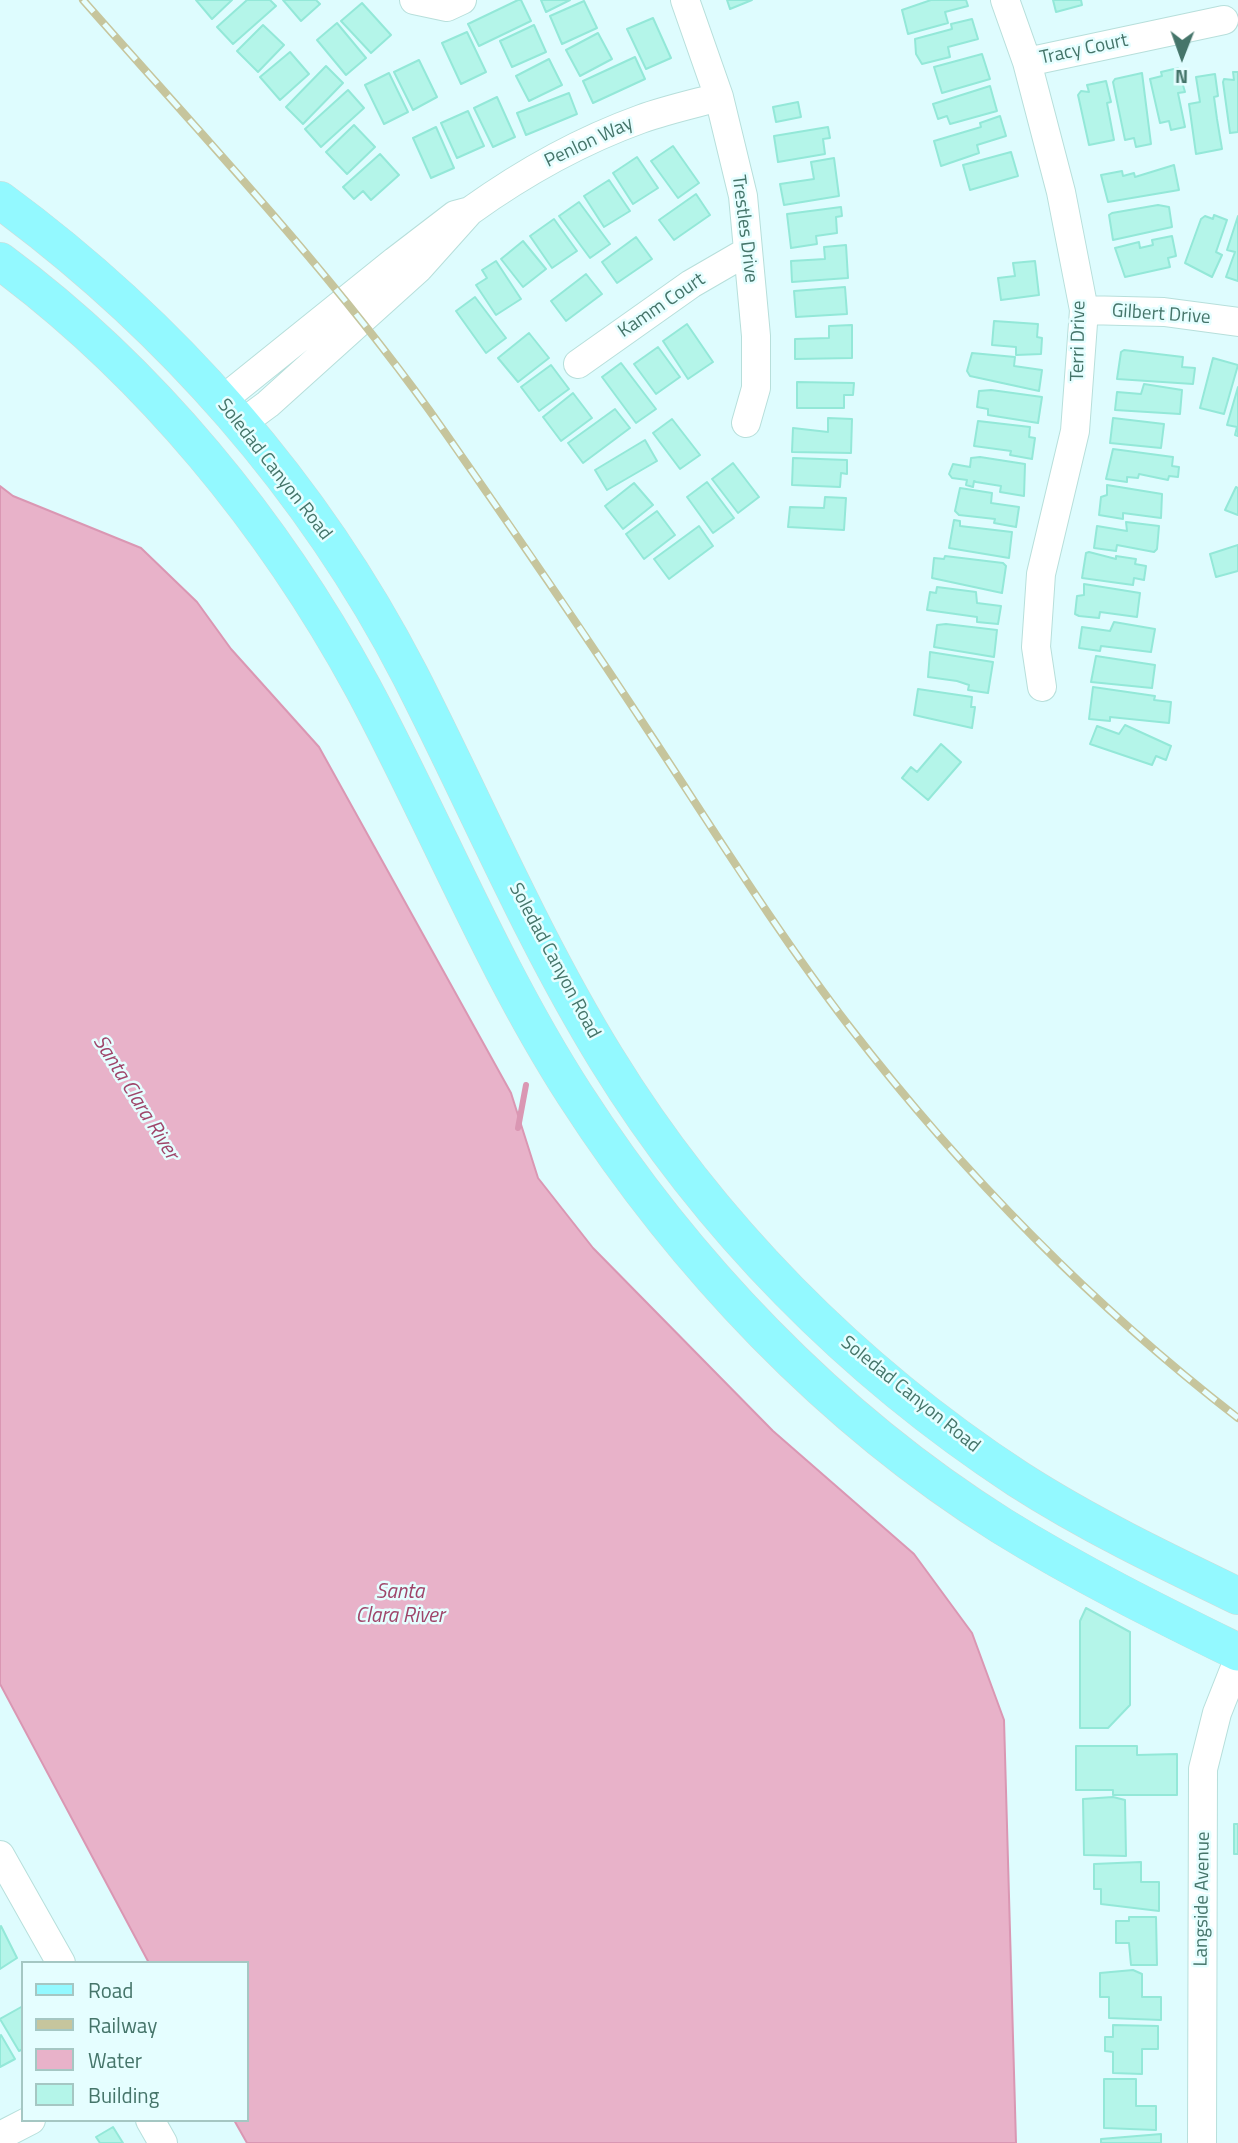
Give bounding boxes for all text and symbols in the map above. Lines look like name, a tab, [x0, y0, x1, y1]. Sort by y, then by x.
north arrow	[1147, 21, 1217, 91]
street label: Tracy Court	[1038, 30, 1130, 70]
text: N	[1175, 63, 1188, 92]
street label: Penlon Way	[541, 113, 637, 173]
street label: Trestles Drive	[726, 174, 762, 284]
street label: Kamm Court	[614, 269, 710, 343]
street label: Terri Drive	[1067, 300, 1091, 382]
street label: Gilbert Drive	[1111, 300, 1211, 330]
street label: Soledad Canyon Road	[212, 395, 336, 545]
street label: Soledad Canyon Road	[503, 879, 605, 1043]
water label: Santa Clara River	[87, 1031, 183, 1165]
street label: Soledad Canyon Road	[836, 1332, 984, 1458]
water label: Santa Clara River	[356, 1580, 444, 1630]
street label: Langside Avenue	[1190, 1831, 1216, 1967]
legend	[21, 1961, 248, 2122]
text: Road	[88, 1974, 133, 2006]
text: Railway	[88, 2009, 157, 2041]
text: Water	[88, 2044, 142, 2076]
text: Building	[88, 2079, 159, 2111]

